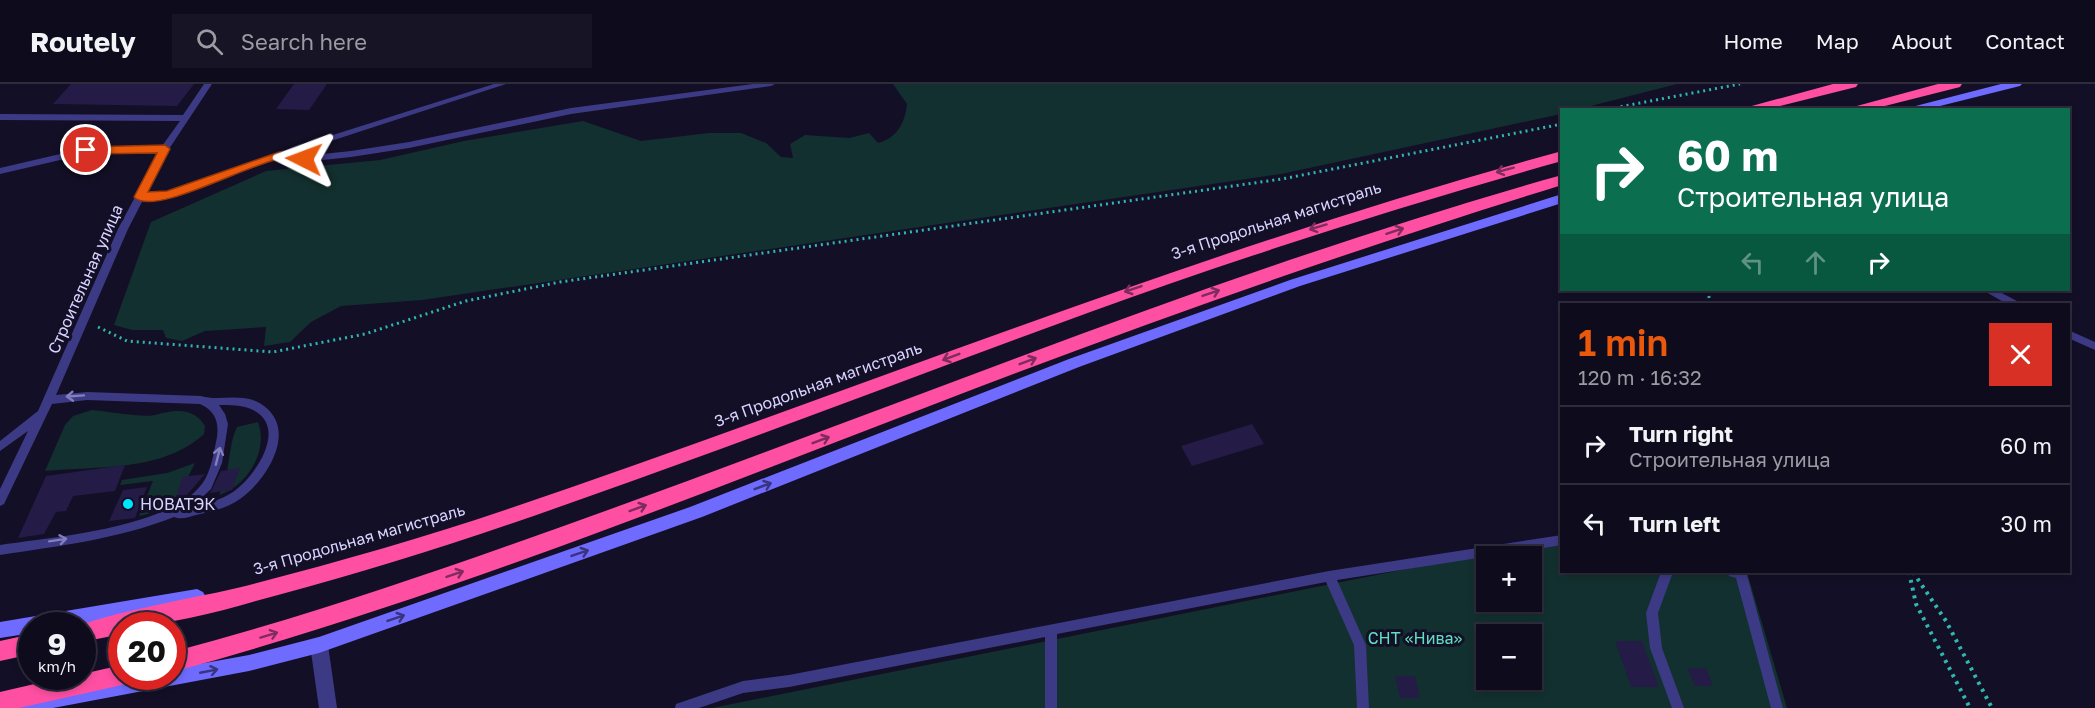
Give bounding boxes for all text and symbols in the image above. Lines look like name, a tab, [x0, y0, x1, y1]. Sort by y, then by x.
search box	[172, 14, 592, 68]
text: Routely	[30, 25, 136, 58]
icon: search	[193, 25, 226, 58]
text: Search here	[241, 28, 367, 55]
text: Home	[1723, 28, 1783, 54]
text: Map	[1816, 28, 1859, 54]
text: About	[1892, 28, 1952, 54]
text: Contact	[1985, 28, 2065, 54]
pin	[60, 124, 111, 175]
position arrow	[272, 127, 336, 191]
text: 60 m	[1677, 130, 1778, 180]
icon: right	[1578, 132, 1656, 210]
icon: arrive	[69, 133, 102, 166]
one-way arrow	[1496, 165, 1515, 177]
street label: 3-я Продольная магистраль	[1169, 177, 1383, 263]
text: Строительная улица	[1677, 181, 1949, 213]
street label: Строительная улица	[43, 201, 127, 357]
one-way arrow	[1309, 222, 1328, 233]
one-way arrow	[1385, 225, 1404, 236]
icon: left	[1736, 246, 1769, 279]
icon: ahead	[1799, 246, 1832, 279]
icon: right	[1862, 246, 1895, 279]
one-way arrow	[1125, 284, 1143, 295]
one-way arrow	[1201, 287, 1220, 298]
text: 1 min	[1578, 321, 1668, 364]
button: close	[1989, 323, 2052, 386]
street label: 3-я Продольная магистраль	[711, 337, 925, 431]
one-way arrow	[942, 352, 961, 363]
one-way arrow	[1018, 355, 1037, 366]
text: 120 m · 16:32	[1578, 365, 1702, 389]
one-way arrow	[65, 391, 85, 402]
text: Turn right	[1629, 420, 1733, 447]
icon: right	[1578, 429, 1611, 462]
text: 60 m	[2000, 432, 2052, 459]
one-way arrow	[811, 434, 830, 445]
one-way arrow	[213, 447, 225, 466]
text: Строительная улица	[1629, 447, 1831, 471]
one-way arrow	[753, 480, 772, 491]
place label: НОВАТЭК	[140, 494, 216, 514]
marker: НОВАТЭК	[121, 497, 135, 511]
street label: 3-я Продольная магистраль	[251, 499, 467, 579]
one-way arrow	[628, 502, 647, 513]
icon: left	[1578, 507, 1611, 540]
text: Turn left	[1629, 510, 1720, 537]
text: 30 m	[2001, 510, 2052, 537]
one-way arrow	[47, 535, 67, 546]
map controls	[1476, 546, 1542, 690]
button: +	[1476, 546, 1542, 612]
one-way arrow	[570, 547, 589, 558]
one-way arrow	[445, 568, 464, 579]
one-way arrow	[386, 611, 405, 622]
speed limit sign: 20	[108, 612, 186, 690]
button: −	[1476, 624, 1542, 690]
text: 9	[47, 626, 67, 662]
park label: СНТ «Нива»	[1368, 628, 1462, 648]
one-way arrow	[259, 629, 278, 640]
text: km/h	[38, 657, 76, 675]
one-way arrow	[199, 664, 218, 676]

